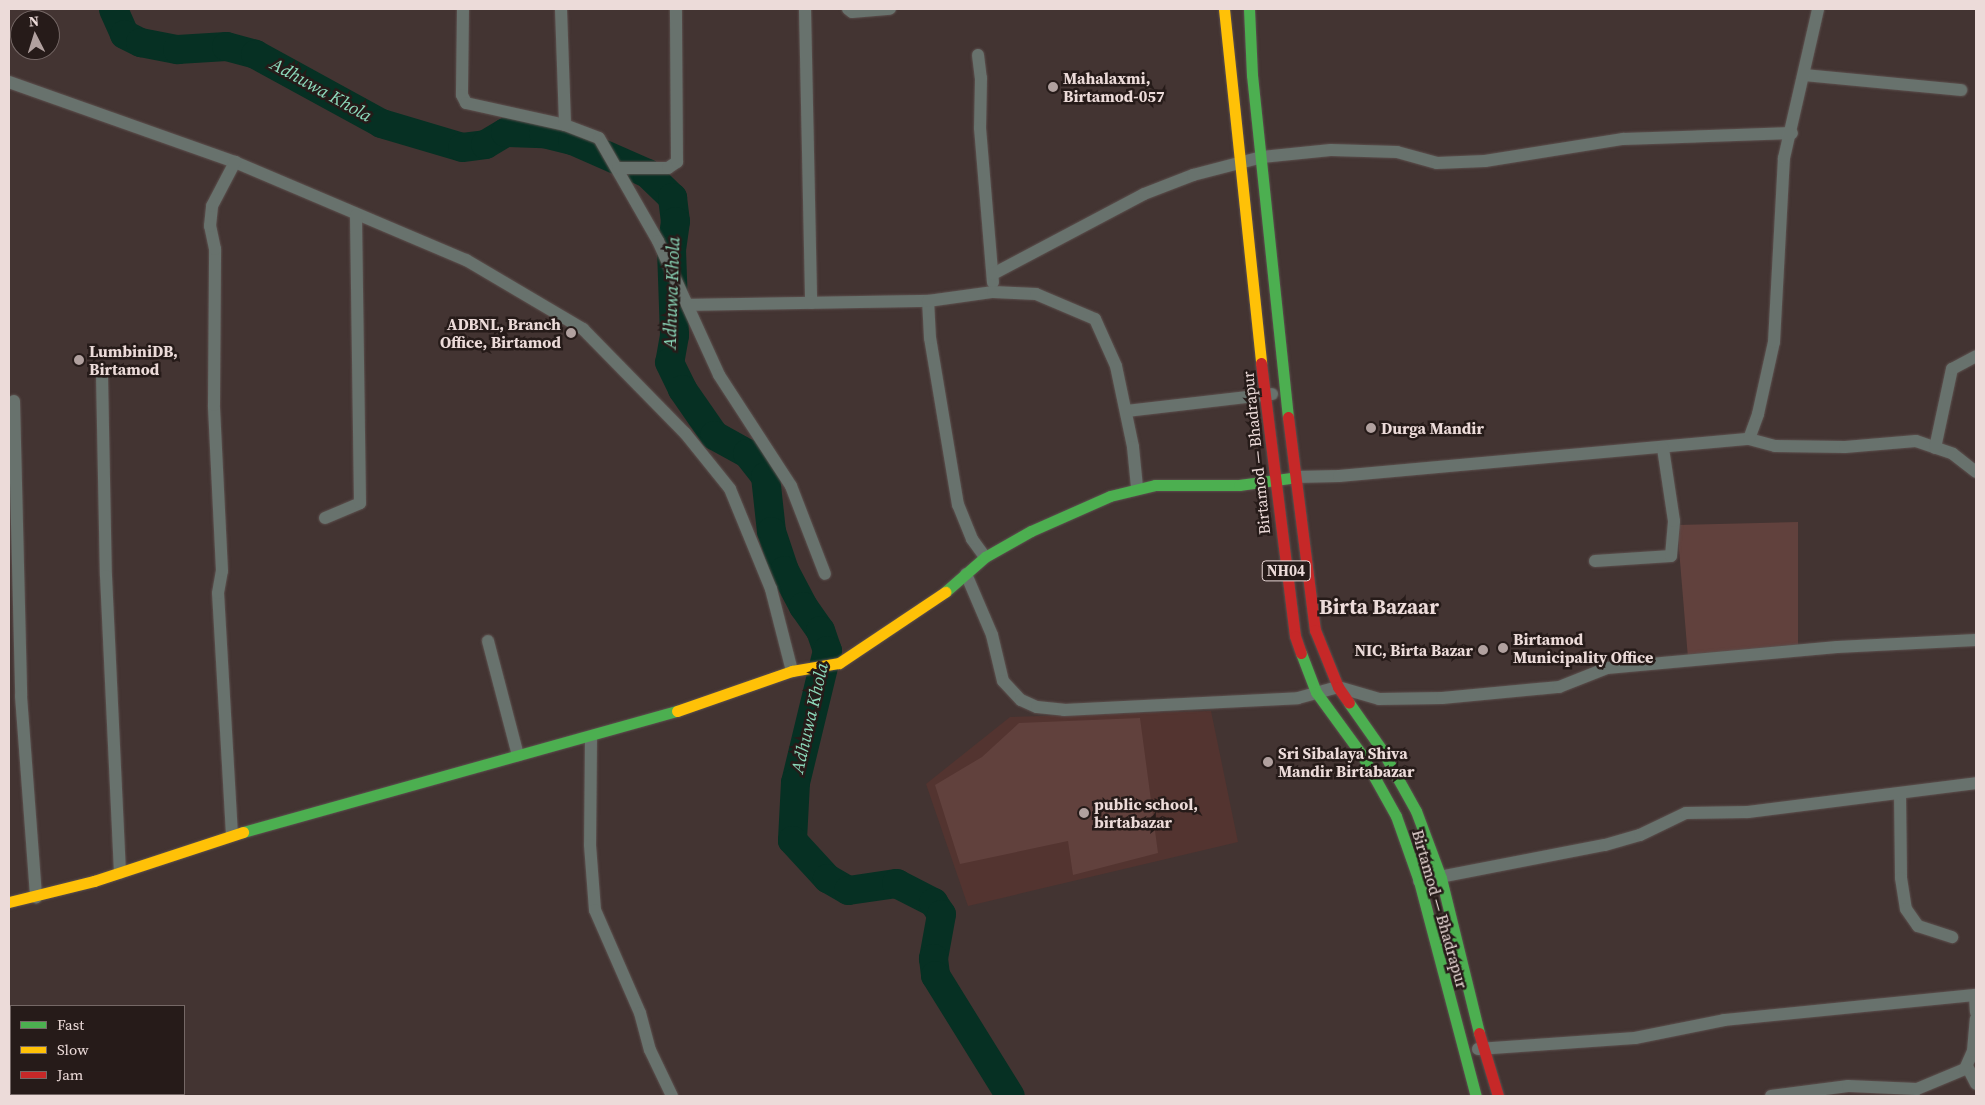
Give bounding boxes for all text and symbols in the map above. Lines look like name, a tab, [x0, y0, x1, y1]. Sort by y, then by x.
north arrow	[10, 10, 60, 60]
text: N	[28, 11, 40, 31]
water label: Adhuwa Khola	[267, 53, 375, 127]
place label: Mahalaxmi, Birtamod-057	[1063, 68, 1165, 106]
marker: Mahalaxmi, Birtamod-057	[1047, 81, 1059, 93]
water label: Adhuwa Khola	[659, 236, 685, 350]
place label: ADBNL, Branch Office, Birtamod	[440, 314, 561, 352]
marker: ADBNL, Branch Office, Birtamod	[565, 327, 577, 339]
place label: LumbiniDB, Birtamod	[89, 341, 178, 379]
marker: LumbiniDB, Birtamod	[73, 354, 85, 366]
street label: Birtamod — Bhadrapur	[1238, 370, 1274, 536]
place label: Durga Mandir	[1381, 418, 1484, 438]
marker: Durga Mandir	[1365, 422, 1377, 434]
road number: NH04	[1261, 558, 1311, 584]
district label: Birta Bazaar	[1319, 594, 1439, 620]
place label: Birtamod Municipality Office	[1513, 629, 1653, 667]
place label: NIC, Birta Bazar	[1354, 640, 1473, 660]
marker: Birtamod Municipality Office	[1497, 642, 1509, 654]
marker: NIC, Birta Bazar	[1477, 644, 1489, 656]
water label: Adhuwa Khola	[787, 661, 833, 775]
place label: Sri Sibalaya Shiva Mandir Birtabazar	[1278, 743, 1414, 781]
marker: Sri Sibalaya Shiva Mandir Birtabazar	[1262, 756, 1274, 768]
place label: public school, birtabazar	[1094, 794, 1198, 832]
marker: public school, birtabazar	[1078, 807, 1090, 819]
street label: Birtamod — Bhadrapur	[1408, 827, 1472, 991]
legend	[10, 1005, 185, 1095]
text: Fast	[57, 1014, 84, 1035]
text: Slow	[57, 1039, 89, 1060]
text: Jam	[57, 1064, 83, 1085]

